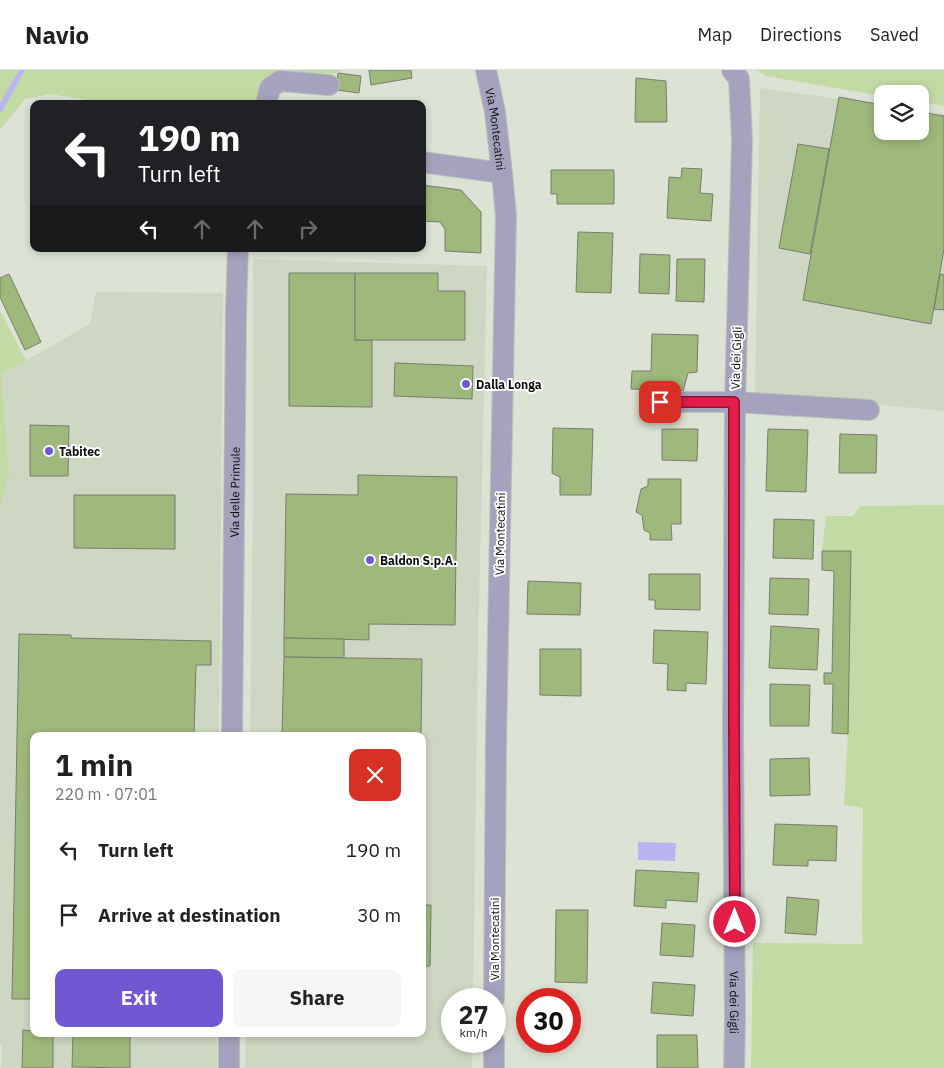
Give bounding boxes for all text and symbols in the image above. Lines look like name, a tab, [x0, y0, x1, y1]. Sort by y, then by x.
text: Navio	[25, 19, 89, 51]
text: Map	[697, 23, 732, 46]
text: Directions	[760, 23, 842, 46]
text: Saved	[870, 23, 919, 46]
map controls	[874, 85, 929, 140]
button: layers	[874, 85, 929, 140]
street label: Via Montecatini	[483, 86, 509, 171]
text: 190 m	[138, 115, 241, 161]
icon: left	[55, 120, 120, 185]
text: Turn left	[138, 159, 221, 188]
icon: left	[135, 215, 163, 243]
icon: ahead	[188, 215, 216, 243]
icon: ahead	[241, 215, 269, 243]
icon: right	[294, 215, 322, 243]
street label: Via dei Gigli	[727, 326, 745, 390]
place label: Dalla Longa	[476, 377, 542, 392]
marker: Dalla Longa	[460, 378, 472, 390]
pin	[639, 381, 681, 423]
icon: arrive	[646, 388, 674, 416]
place label: Tabitec	[59, 444, 100, 459]
marker: Tabitec	[43, 445, 55, 457]
street label: Via delle Primule	[226, 446, 242, 537]
street label: Via Montecatini	[492, 492, 508, 576]
place label: Baldon S.p.A.	[380, 553, 457, 568]
marker: Baldon S.p.A.	[364, 554, 376, 566]
text: 1 min	[55, 745, 133, 784]
button: close	[349, 749, 401, 801]
text: 220 m · 07:01	[55, 784, 157, 804]
icon: left	[55, 836, 83, 864]
text: Turn left	[98, 838, 174, 862]
text: 190 m	[346, 838, 401, 862]
position arrow	[708, 895, 760, 947]
street label: Via Montecatini	[487, 897, 502, 981]
icon: arrive	[55, 901, 83, 929]
text: Arrive at destination	[98, 903, 281, 927]
text: 30 m	[357, 903, 401, 927]
button: Exit	[55, 969, 223, 1027]
button: Share	[233, 969, 401, 1027]
street label: Via dei Gigli	[727, 971, 743, 1034]
speed limit sign: 30	[516, 988, 581, 1053]
text: 27	[458, 998, 489, 1031]
text: km/h	[459, 1025, 488, 1040]

